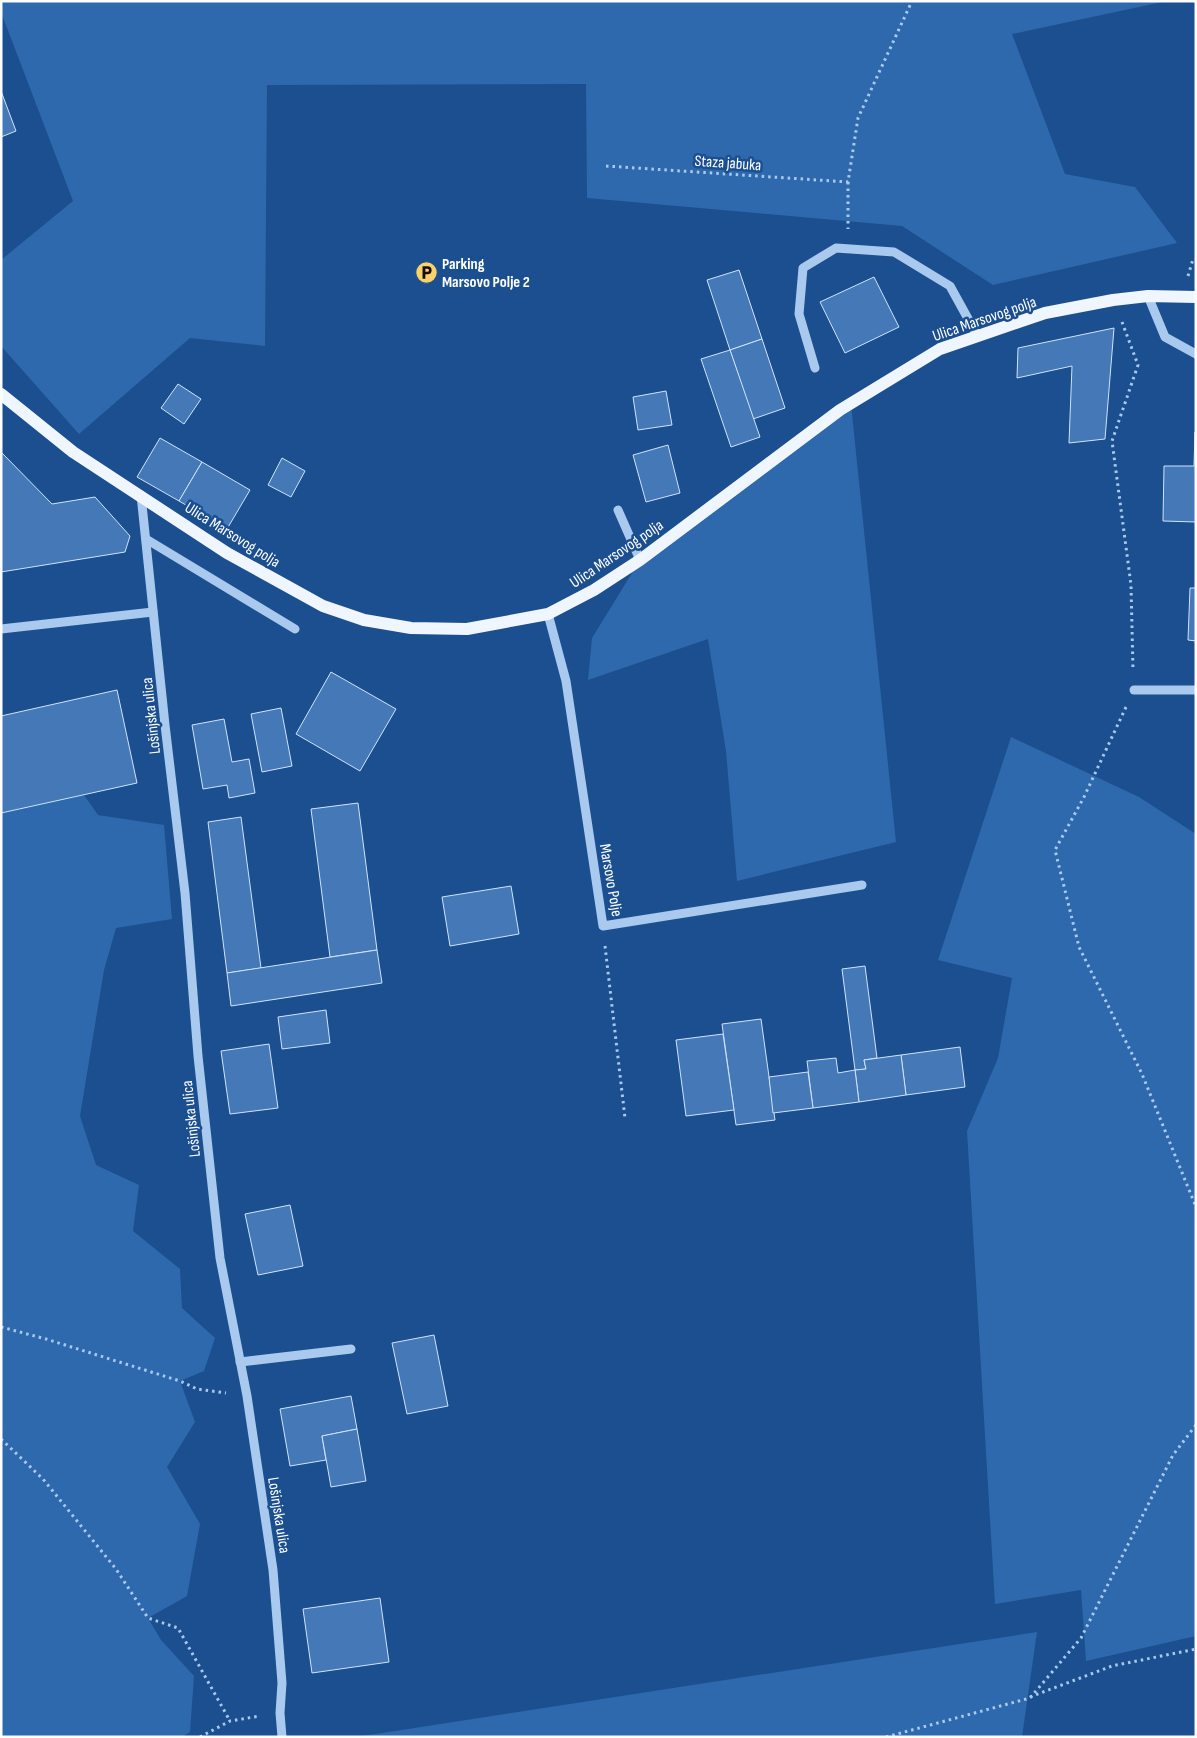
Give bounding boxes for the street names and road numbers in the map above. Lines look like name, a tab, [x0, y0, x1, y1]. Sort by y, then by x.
street label: Staza jabuka	[694, 152, 762, 175]
street label: Ulica Marsovog polja	[930, 293, 1039, 346]
street label: Ulica Marsovog polja	[181, 498, 283, 572]
street label: Ulica Marsovog polja	[567, 516, 667, 592]
street label: Lošinjska ulica	[138, 677, 165, 755]
street label: Marsovo Polje	[595, 842, 626, 918]
street label: Lošinjska ulica	[178, 1080, 205, 1158]
street label: Lošinjska ulica	[263, 1476, 294, 1555]

